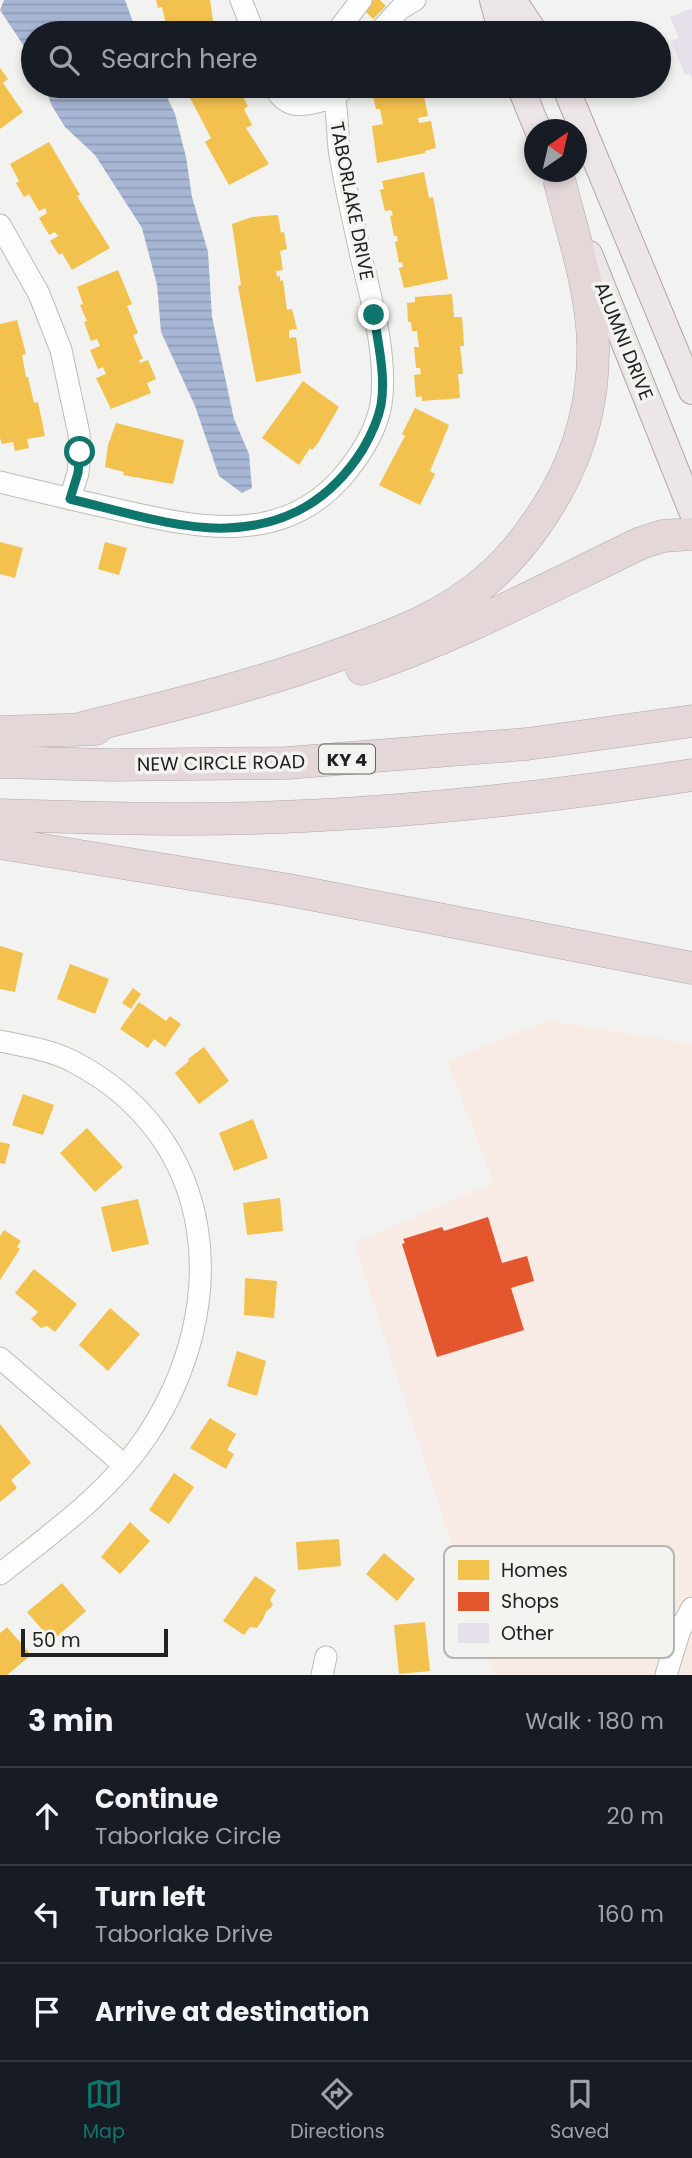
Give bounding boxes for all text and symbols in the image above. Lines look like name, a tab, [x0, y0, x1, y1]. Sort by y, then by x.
search box	[21, 21, 671, 98]
icon: search	[45, 41, 83, 79]
text: Search here	[101, 41, 258, 77]
north arrow	[524, 119, 587, 182]
street label: TABORLAKE DRIVE	[323, 120, 381, 282]
street label: ALUMNI DRIVE	[588, 278, 660, 404]
route end	[358, 299, 389, 330]
route start	[64, 436, 95, 467]
road number: KY 4	[319, 744, 375, 774]
street label: NEW CIRCLE ROAD	[137, 748, 305, 778]
legend	[444, 1546, 674, 1658]
text: Homes	[501, 1557, 568, 1584]
text: Shops	[501, 1588, 559, 1615]
text: Other	[501, 1620, 554, 1647]
scale bar	[21, 1626, 168, 1658]
text: 50 m	[32, 1627, 81, 1654]
text: 3 min	[28, 1699, 113, 1742]
text: Walk · 180 m	[525, 1705, 664, 1737]
text: Continue	[95, 1781, 218, 1817]
icon: ahead	[28, 1797, 66, 1835]
text: 20 m	[606, 1800, 664, 1832]
text: Taborlake Circle	[95, 1820, 281, 1852]
text: Turn left	[95, 1879, 206, 1915]
icon: left	[28, 1895, 66, 1933]
text: 160 m	[598, 1898, 664, 1930]
text: Taborlake Drive	[95, 1918, 273, 1950]
icon: arrive	[28, 1993, 66, 2031]
text: Arrive at destination	[95, 1994, 370, 2030]
tab: Map	[83, 2075, 125, 2146]
tab: Directions	[290, 2075, 385, 2146]
tab: Saved	[550, 2075, 609, 2146]

